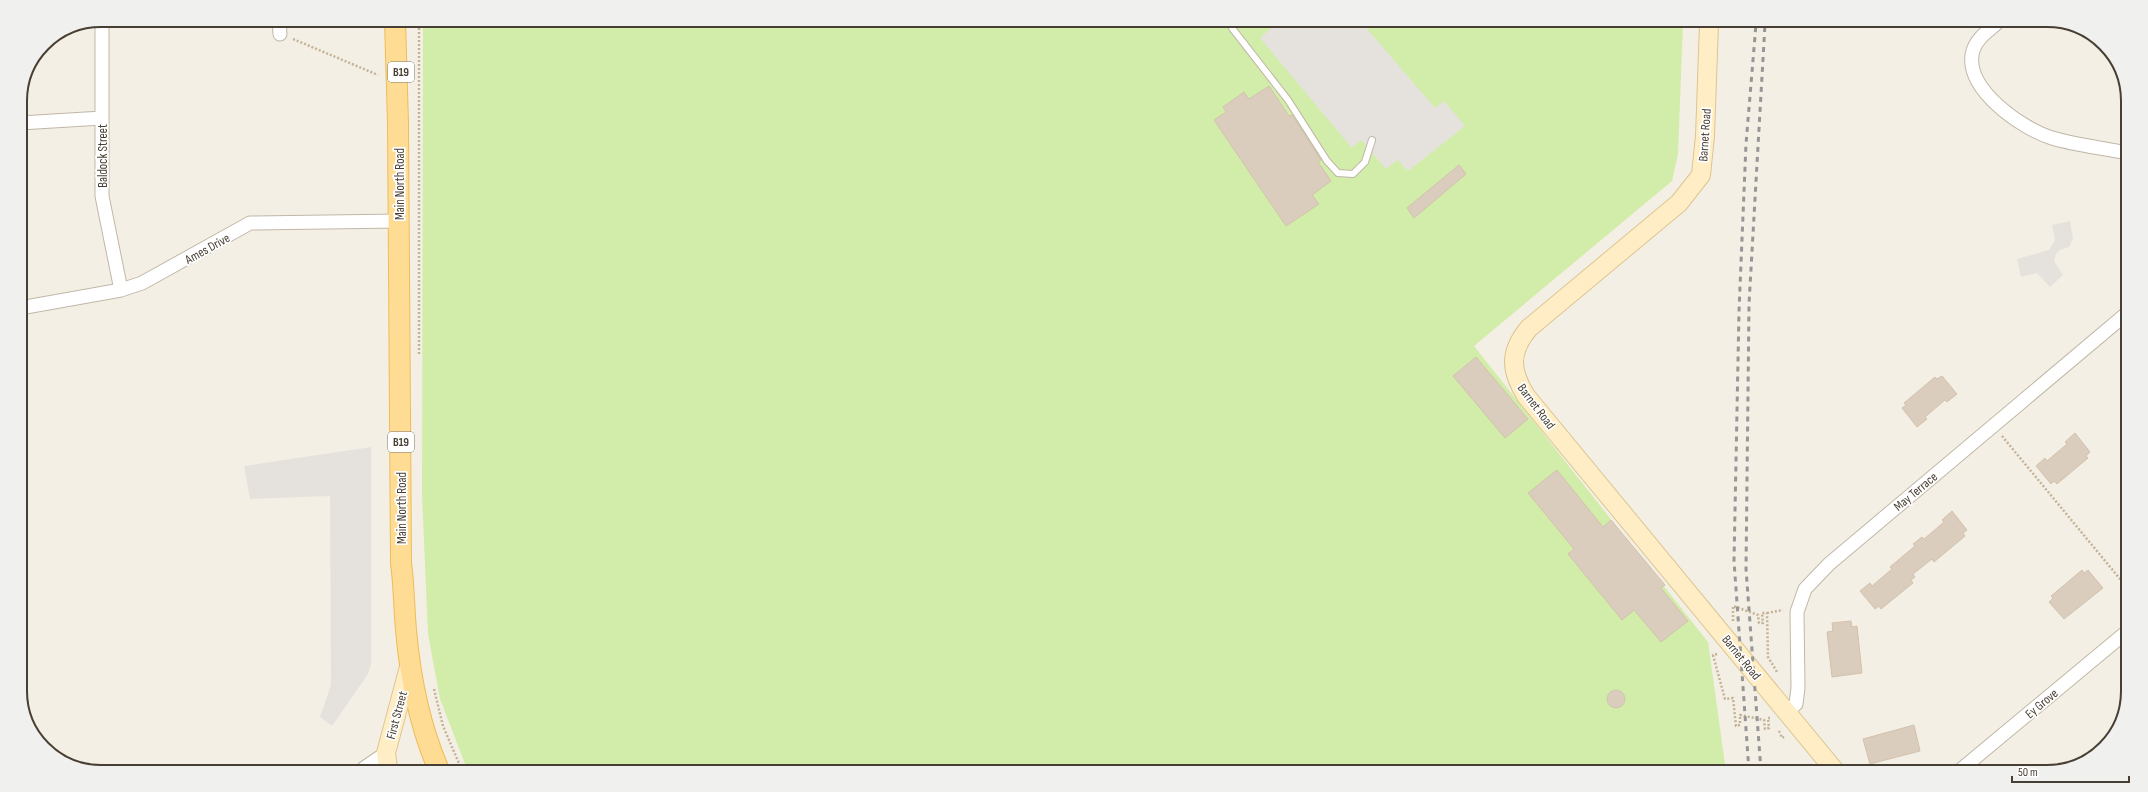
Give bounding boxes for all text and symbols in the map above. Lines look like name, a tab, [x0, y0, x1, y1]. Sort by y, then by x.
road number: B19	[388, 62, 414, 82]
street label: Barnet Road	[1695, 108, 1715, 162]
street label: Baldock Street	[95, 124, 111, 188]
street label: Main North Road	[392, 148, 408, 220]
street label: Ames Drive	[181, 230, 233, 268]
street label: Barnet Road	[1514, 381, 1559, 433]
road number: B19	[388, 432, 414, 452]
street label: May Terrace	[1891, 469, 1941, 515]
street label: Main North Road	[394, 472, 410, 544]
street label: Barnet Road	[1718, 632, 1764, 683]
street label: Ey Grove	[2022, 685, 2061, 722]
street label: First Street	[383, 689, 411, 741]
scale bar	[2012, 758, 2129, 784]
text: 50 m	[2018, 765, 2038, 780]

